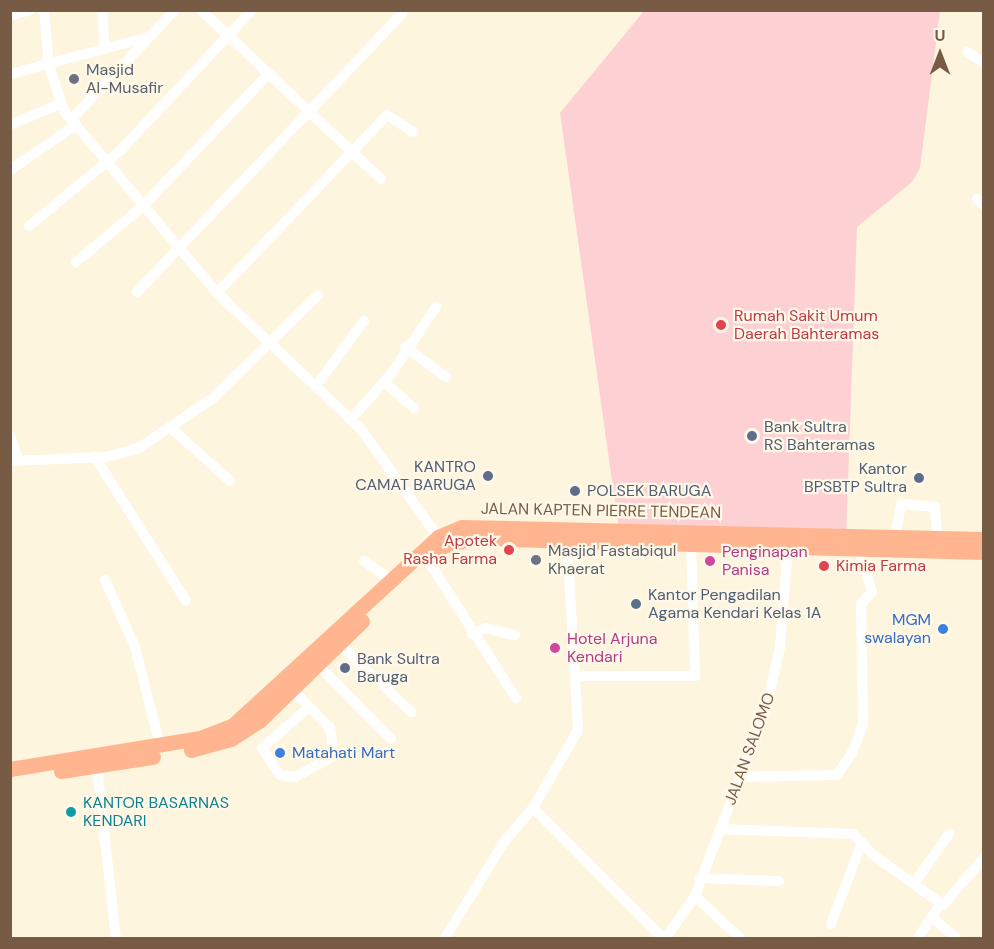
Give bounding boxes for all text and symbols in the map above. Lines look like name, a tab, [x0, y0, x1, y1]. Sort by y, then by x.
north arrow	[910, 24, 970, 84]
text: U	[935, 25, 945, 46]
place label: Masjid Al-Musafir	[86, 60, 163, 98]
marker: Masjid Al-Musafir	[67, 72, 81, 86]
place label: Rumah Sakit Umum Daerah Bahteramas	[734, 306, 879, 344]
marker: Rumah Sakit Umum Daerah Bahteramas	[712, 316, 730, 334]
place label: Bank Sultra RS Bahteramas	[764, 417, 875, 455]
marker: Bank Sultra RS Bahteramas	[745, 429, 759, 443]
place label: KANTRO CAMAT BARUGA	[355, 457, 476, 495]
place label: Kantor BPSBTP Sultra	[804, 459, 907, 497]
marker: KANTRO CAMAT BARUGA	[481, 469, 495, 483]
marker: Kantor BPSBTP Sultra	[912, 471, 926, 485]
place label: POLSEK BARUGA	[587, 481, 711, 501]
marker: POLSEK BARUGA	[568, 484, 582, 498]
street label: JALAN KAPTEN PIERRE TENDEAN	[481, 499, 721, 523]
place label: Apotek Rasha Farma	[403, 531, 497, 569]
place label: Masjid Fastabiqul Khaerat	[548, 541, 676, 579]
place label: Penginapan Panisa	[722, 542, 808, 580]
marker: Apotek Rasha Farma	[502, 543, 516, 557]
marker: Masjid Fastabiqul Khaerat	[529, 553, 543, 567]
marker: Penginapan Panisa	[703, 554, 717, 568]
place label: Kimia Farma	[836, 556, 926, 576]
marker: Kimia Farma	[817, 559, 831, 573]
place label: Kantor Pengadilan Agama Kendari Kelas 1A	[648, 585, 821, 623]
marker: Kantor Pengadilan Agama Kendari Kelas 1A	[629, 597, 643, 611]
place label: MGM swalayan	[864, 610, 931, 648]
marker: MGM swalayan	[936, 622, 950, 636]
place label: Hotel Arjuna Kendari	[567, 629, 658, 667]
marker: Hotel Arjuna Kendari	[548, 641, 562, 655]
place label: Bank Sultra Baruga	[357, 649, 440, 687]
marker: Bank Sultra Baruga	[338, 661, 352, 675]
street label: JALAN SALOMO	[721, 690, 779, 808]
place label: Matahati Mart	[292, 743, 395, 763]
marker: Matahati Mart	[273, 746, 287, 760]
place label: KANTOR BASARNAS KENDARI	[83, 793, 229, 831]
marker: KANTOR BASARNAS KENDARI	[64, 805, 78, 819]

